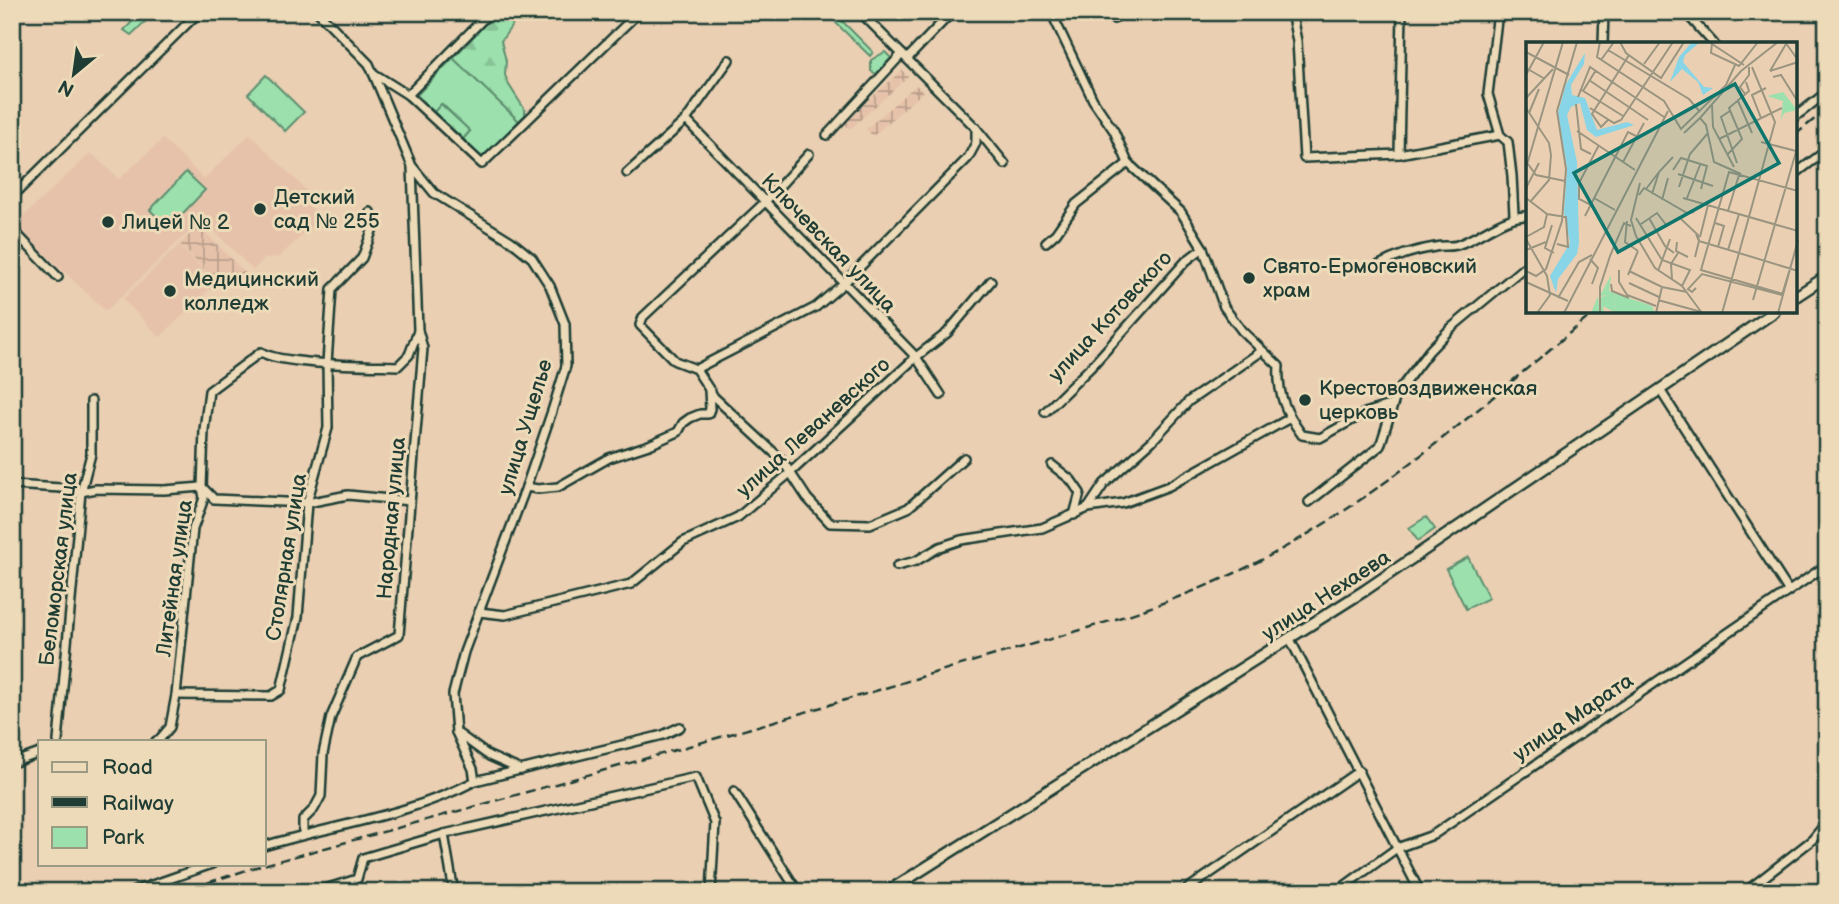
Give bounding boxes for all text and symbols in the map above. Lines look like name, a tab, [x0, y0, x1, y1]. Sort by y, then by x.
north arrow	[38, 38, 108, 108]
inset map	[1526, 42, 1797, 313]
text: N	[55, 74, 78, 101]
street label: Ключевская улица	[756, 169, 902, 318]
place label: Детский сад № 255	[274, 185, 380, 234]
marker: Детский сад № 255	[252, 201, 268, 217]
place label: Лицей № 2	[121, 210, 230, 235]
marker: Лицей № 2	[100, 214, 116, 230]
street label: улица Котовского	[1043, 246, 1177, 387]
place label: Свято-Ермогеновский храм	[1263, 254, 1477, 303]
place label: Медицинский колледж	[184, 267, 319, 316]
marker: Свято-Ермогеновский храм	[1241, 270, 1257, 286]
marker: Медицинский колледж	[162, 283, 178, 299]
street label: улица Леваневского	[732, 352, 895, 503]
street label: улица Ущелье	[493, 356, 558, 498]
place label: Крестовоздвиженская церковь	[1319, 376, 1537, 425]
marker: Крестовоздвиженская церковь	[1297, 392, 1313, 408]
street label: Народная улица	[372, 435, 411, 600]
street label: Беломорская улица	[34, 470, 83, 667]
street label: Столярная улица	[261, 471, 312, 643]
street label: Литейная улица	[151, 497, 198, 659]
street label: улица Нехаева	[1257, 544, 1396, 646]
street label: улица Марата	[1508, 668, 1639, 767]
legend	[38, 740, 266, 866]
text: Road	[102, 755, 153, 780]
text: Railway	[102, 791, 174, 816]
text: Park	[102, 825, 145, 850]

